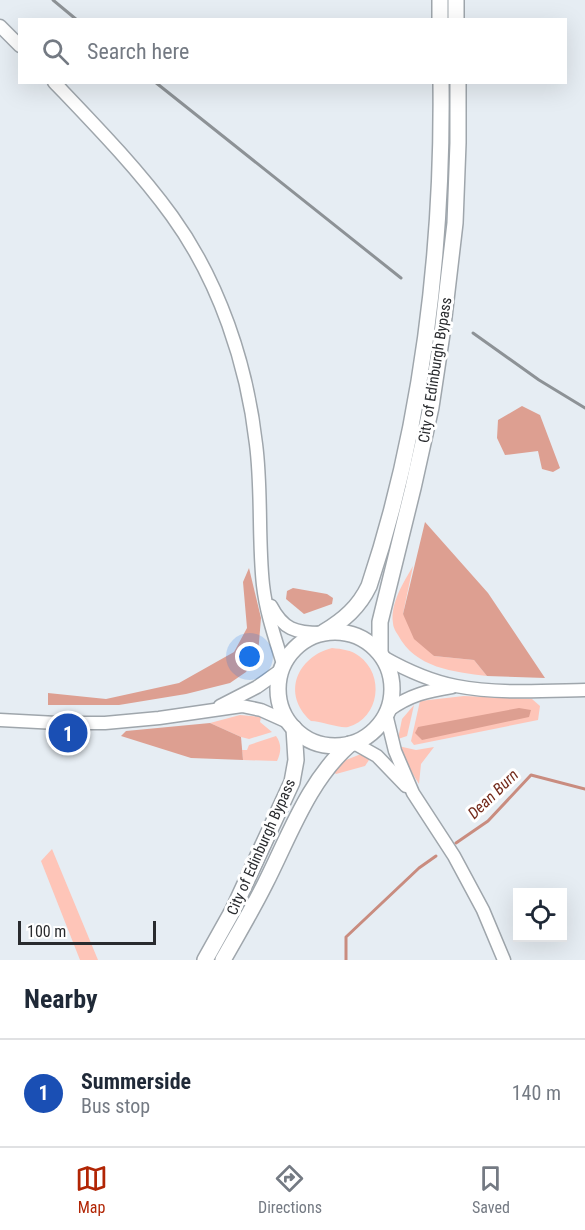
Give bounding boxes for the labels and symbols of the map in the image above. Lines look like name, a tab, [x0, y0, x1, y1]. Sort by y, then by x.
street label: City of Edinburgh Bypass	[415, 296, 455, 444]
your location	[235, 642, 264, 671]
pin: 1	[48, 710, 88, 756]
water label: Dean Burn	[464, 765, 522, 823]
street label: City of Edinburgh Bypass	[223, 776, 299, 918]
scale bar	[18, 918, 156, 946]

